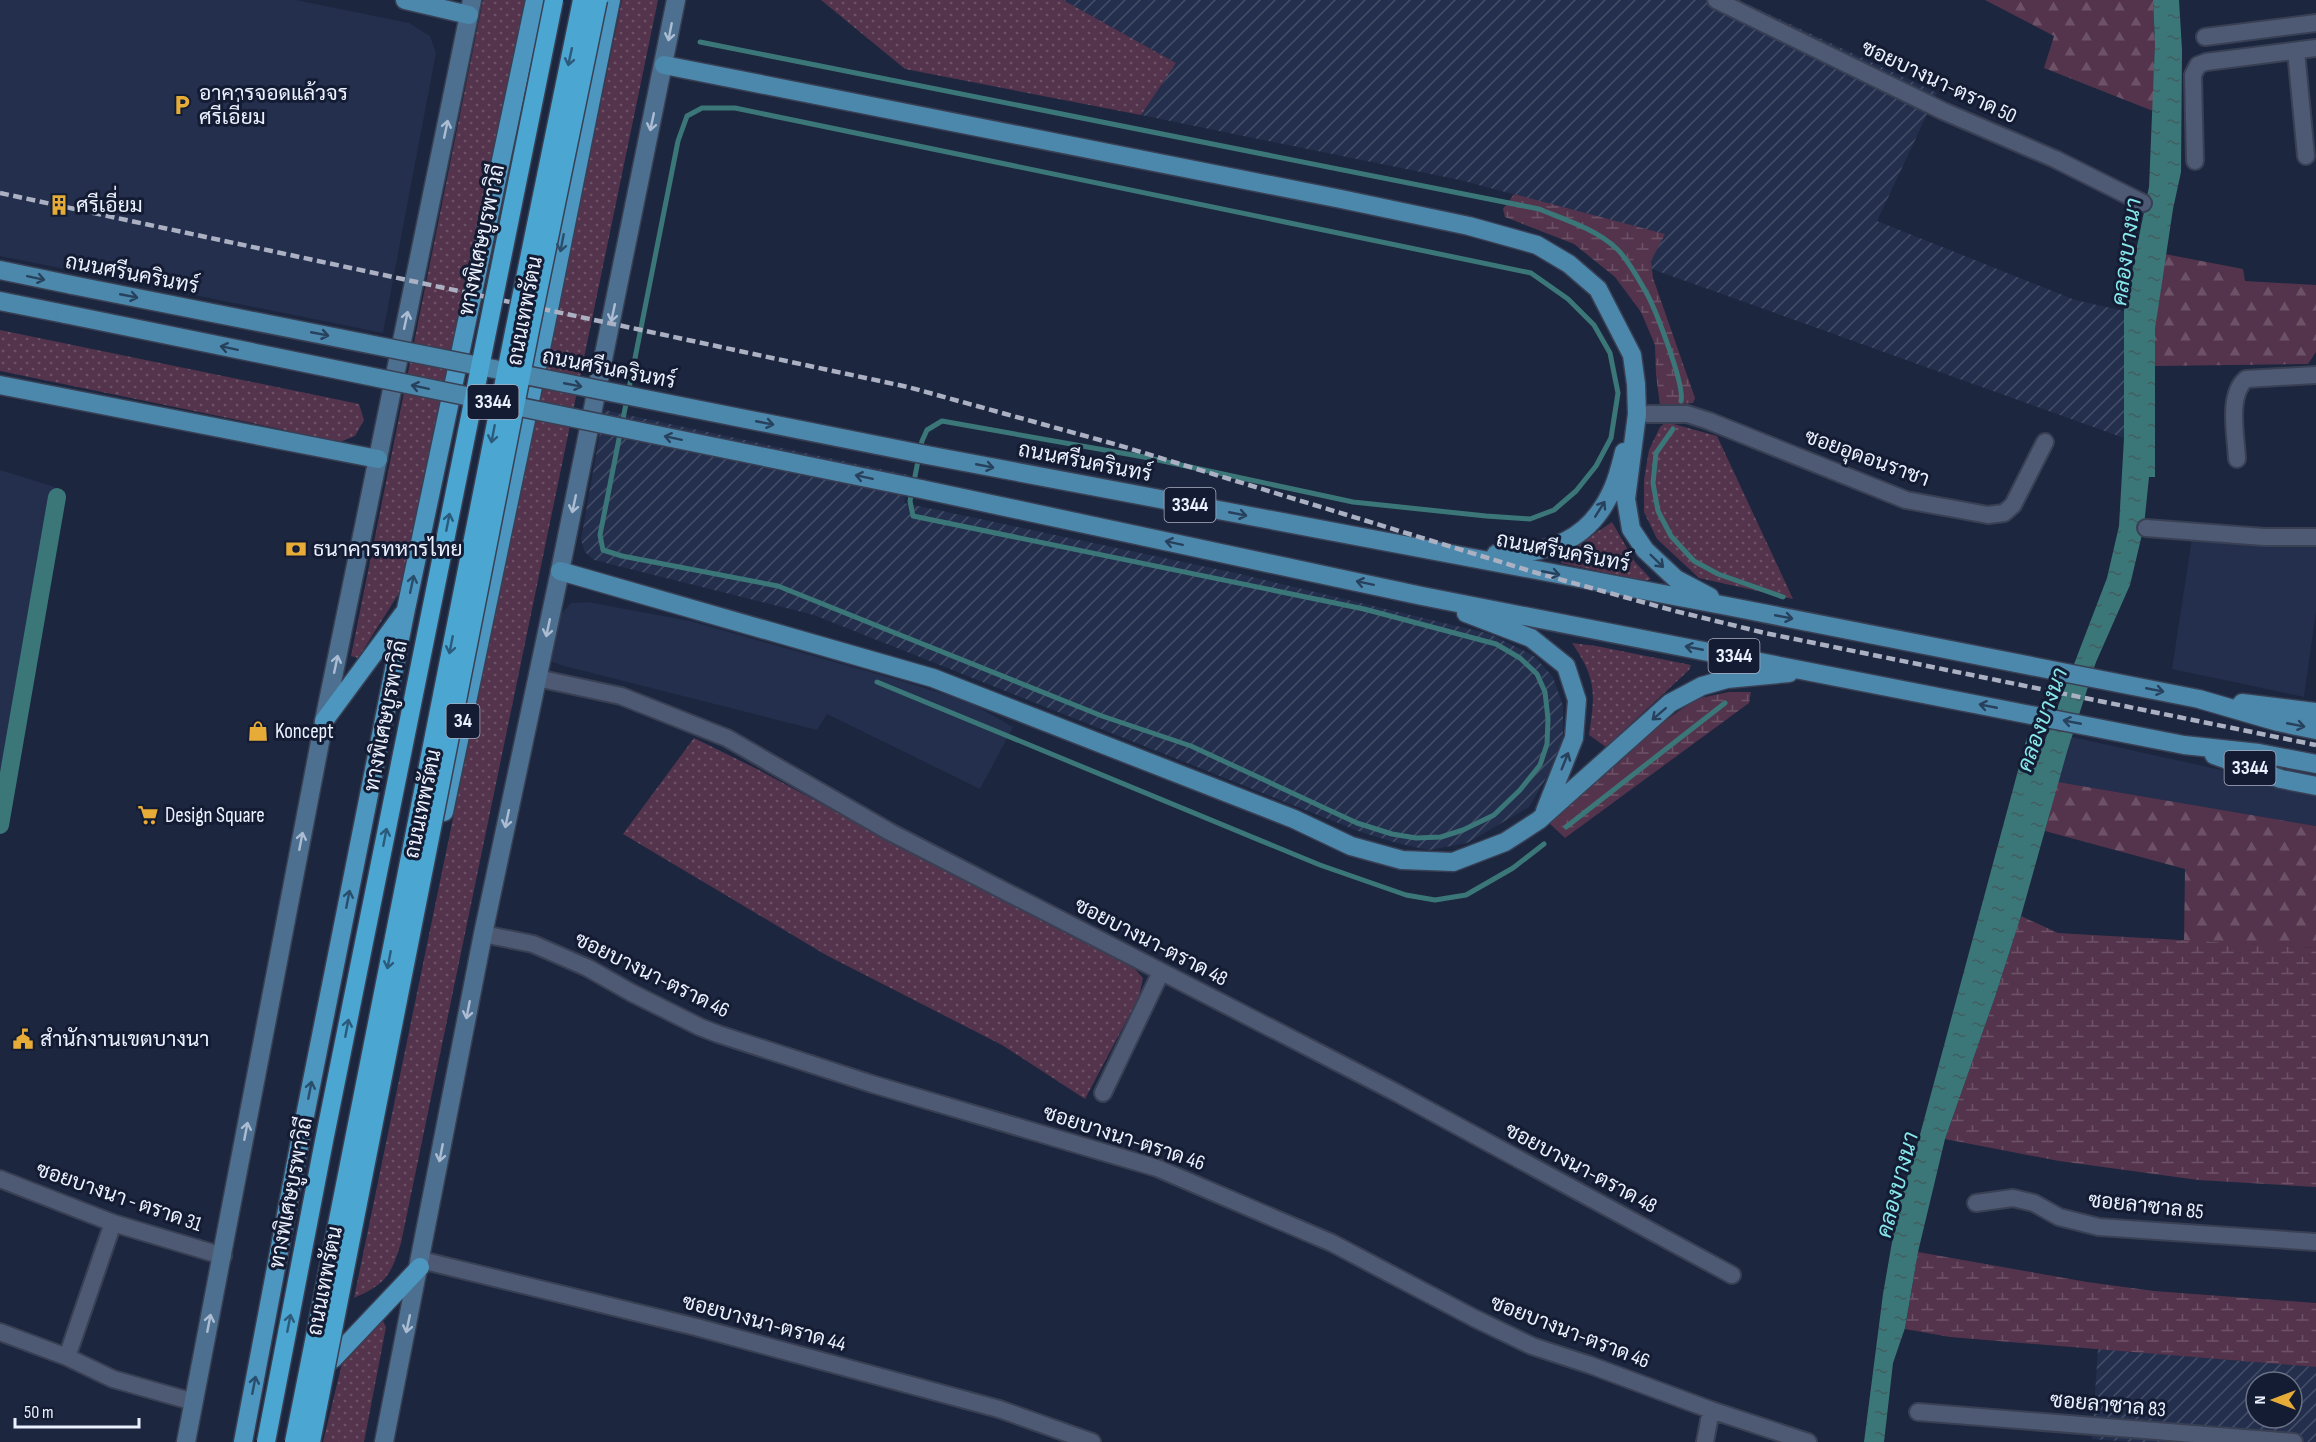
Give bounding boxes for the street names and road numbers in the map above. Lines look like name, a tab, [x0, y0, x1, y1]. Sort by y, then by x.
street label: ซอยบางนา-ตราด 50	[1857, 35, 2021, 129]
street label: ทางพิเศษบูรพาวิถี	[453, 162, 512, 318]
street label: ถนนศรีนครินทร์	[63, 247, 201, 299]
street label: ถนนเทพรัตน	[502, 254, 548, 368]
street label: ถนนศรีนครินทร์	[540, 342, 678, 394]
road number: 3344	[468, 385, 518, 419]
street label: ซอยอุดอนราชา	[1801, 424, 1933, 493]
street label: ถนนศรีนครินทร์	[1016, 435, 1154, 487]
road number: 3344	[1164, 488, 1216, 522]
street label: ถนนศรีนครินทร์	[1494, 525, 1632, 577]
street label: ทางพิเศษบูรพาวิถี	[358, 638, 415, 794]
road number: 3344	[1708, 639, 1760, 673]
road number: 34	[446, 704, 480, 738]
street label: ถนนเทพรัตน	[399, 747, 447, 861]
road number: 3344	[2224, 751, 2276, 785]
street label: ซอยบางนา-ตราด 48	[1070, 893, 1232, 991]
street label: ซอยบางนา-ตราด 46	[571, 927, 733, 1023]
street label: ซอยบางนา-ตราด 46	[1040, 1100, 1208, 1176]
street label: ทางพิเศษบูรพาวิถี	[263, 1115, 320, 1271]
street label: ซอยบางนา-ตราด 48	[1501, 1117, 1661, 1219]
street label: ซอยบางนา - ตราด 31	[33, 1157, 206, 1237]
street label: ซอยลาซาล 85	[2087, 1188, 2205, 1224]
street label: ถนนเทพรัตน	[302, 1224, 348, 1338]
street label: ซอยบางนา-ตราด 44	[679, 1289, 849, 1357]
street label: ซอยบางนา-ตราด 46	[1487, 1290, 1653, 1374]
street label: ซอยลาซาล 83	[2049, 1387, 2167, 1423]

